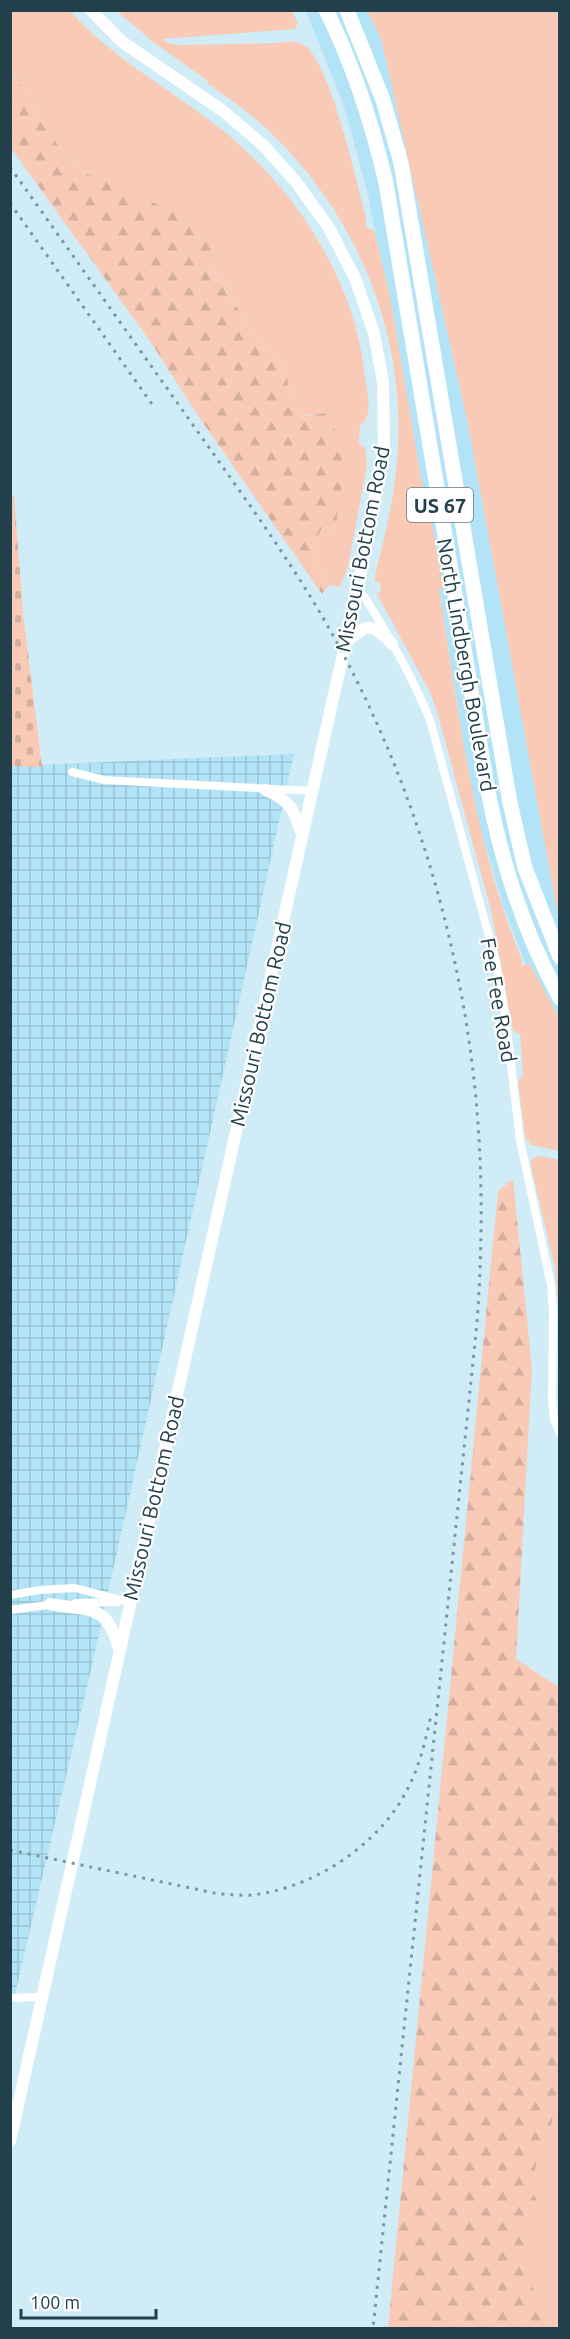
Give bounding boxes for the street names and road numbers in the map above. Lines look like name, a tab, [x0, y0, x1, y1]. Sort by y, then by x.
street label: Missouri Bottom Road	[330, 444, 394, 654]
road number: US 67	[407, 488, 473, 522]
street label: North Lindbergh Boulevard	[433, 536, 501, 794]
street label: Missouri Bottom Road	[225, 919, 295, 1129]
street label: Fee Fee Road	[476, 936, 522, 1064]
street label: Missouri Bottom Road	[118, 1393, 188, 1603]

